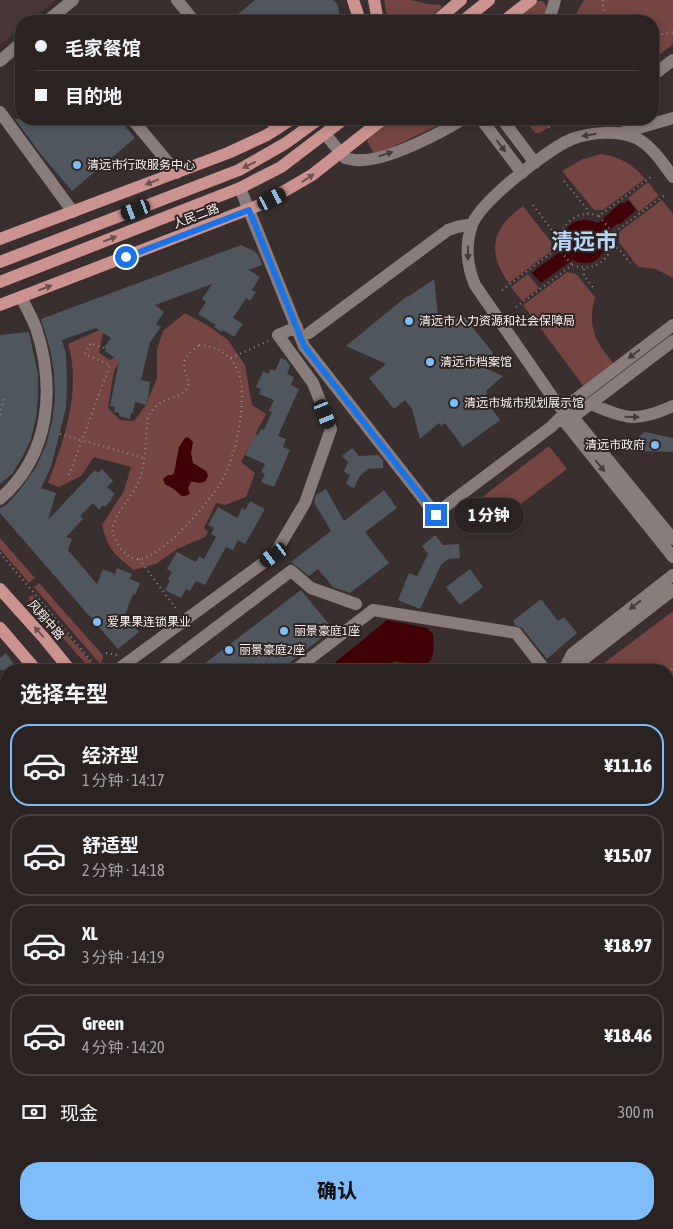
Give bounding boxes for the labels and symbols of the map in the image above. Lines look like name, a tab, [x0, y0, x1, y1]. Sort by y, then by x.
one-way arrow	[581, 132, 597, 140]
one-way arrow	[496, 139, 507, 152]
one-way arrow	[379, 150, 394, 158]
place label: 清远市行政服务中心	[87, 158, 195, 172]
marker: 清远市行政服务中心	[71, 159, 83, 171]
one-way arrow	[242, 161, 256, 169]
one-way arrow	[301, 173, 315, 183]
one-way arrow	[144, 178, 159, 186]
car	[255, 186, 288, 212]
car	[119, 198, 152, 222]
street label: 人民二路	[171, 201, 221, 231]
district label: 清远市	[551, 228, 617, 254]
one-way arrow	[103, 235, 118, 242]
one-way arrow	[464, 245, 472, 261]
route start	[115, 246, 137, 268]
one-way arrow	[38, 284, 53, 291]
place label: 清远市人力资源和社会保障局	[419, 314, 575, 328]
marker: 清远市人力资源和社会保障局	[403, 315, 415, 327]
one-way arrow	[628, 349, 641, 360]
place label: 清远市档案馆	[440, 355, 512, 369]
marker: 清远市档案馆	[424, 356, 436, 368]
place label: 清远市城市规划展示馆	[464, 396, 584, 410]
car	[312, 397, 337, 431]
marker: 清远市城市规划展示馆	[448, 397, 460, 409]
one-way arrow	[624, 413, 640, 421]
place label: 清远市政府	[585, 438, 645, 452]
marker: 清远市政府	[649, 439, 661, 451]
one-way arrow	[595, 460, 606, 473]
callout: 1 分钟	[454, 498, 524, 532]
route end	[425, 504, 447, 526]
car	[257, 540, 290, 570]
street label: 风翔中路	[25, 597, 67, 643]
one-way arrow	[628, 600, 641, 610]
place label: 爱果果连锁果业	[107, 615, 191, 629]
marker: 爱果果连锁果业	[91, 616, 103, 628]
place label: 丽景豪庭1座	[294, 624, 360, 638]
marker: 丽景豪庭1座	[278, 625, 290, 637]
one-way arrow	[33, 627, 45, 639]
place label: 丽景豪庭2座	[239, 643, 305, 657]
marker: 丽景豪庭2座	[223, 644, 235, 656]

